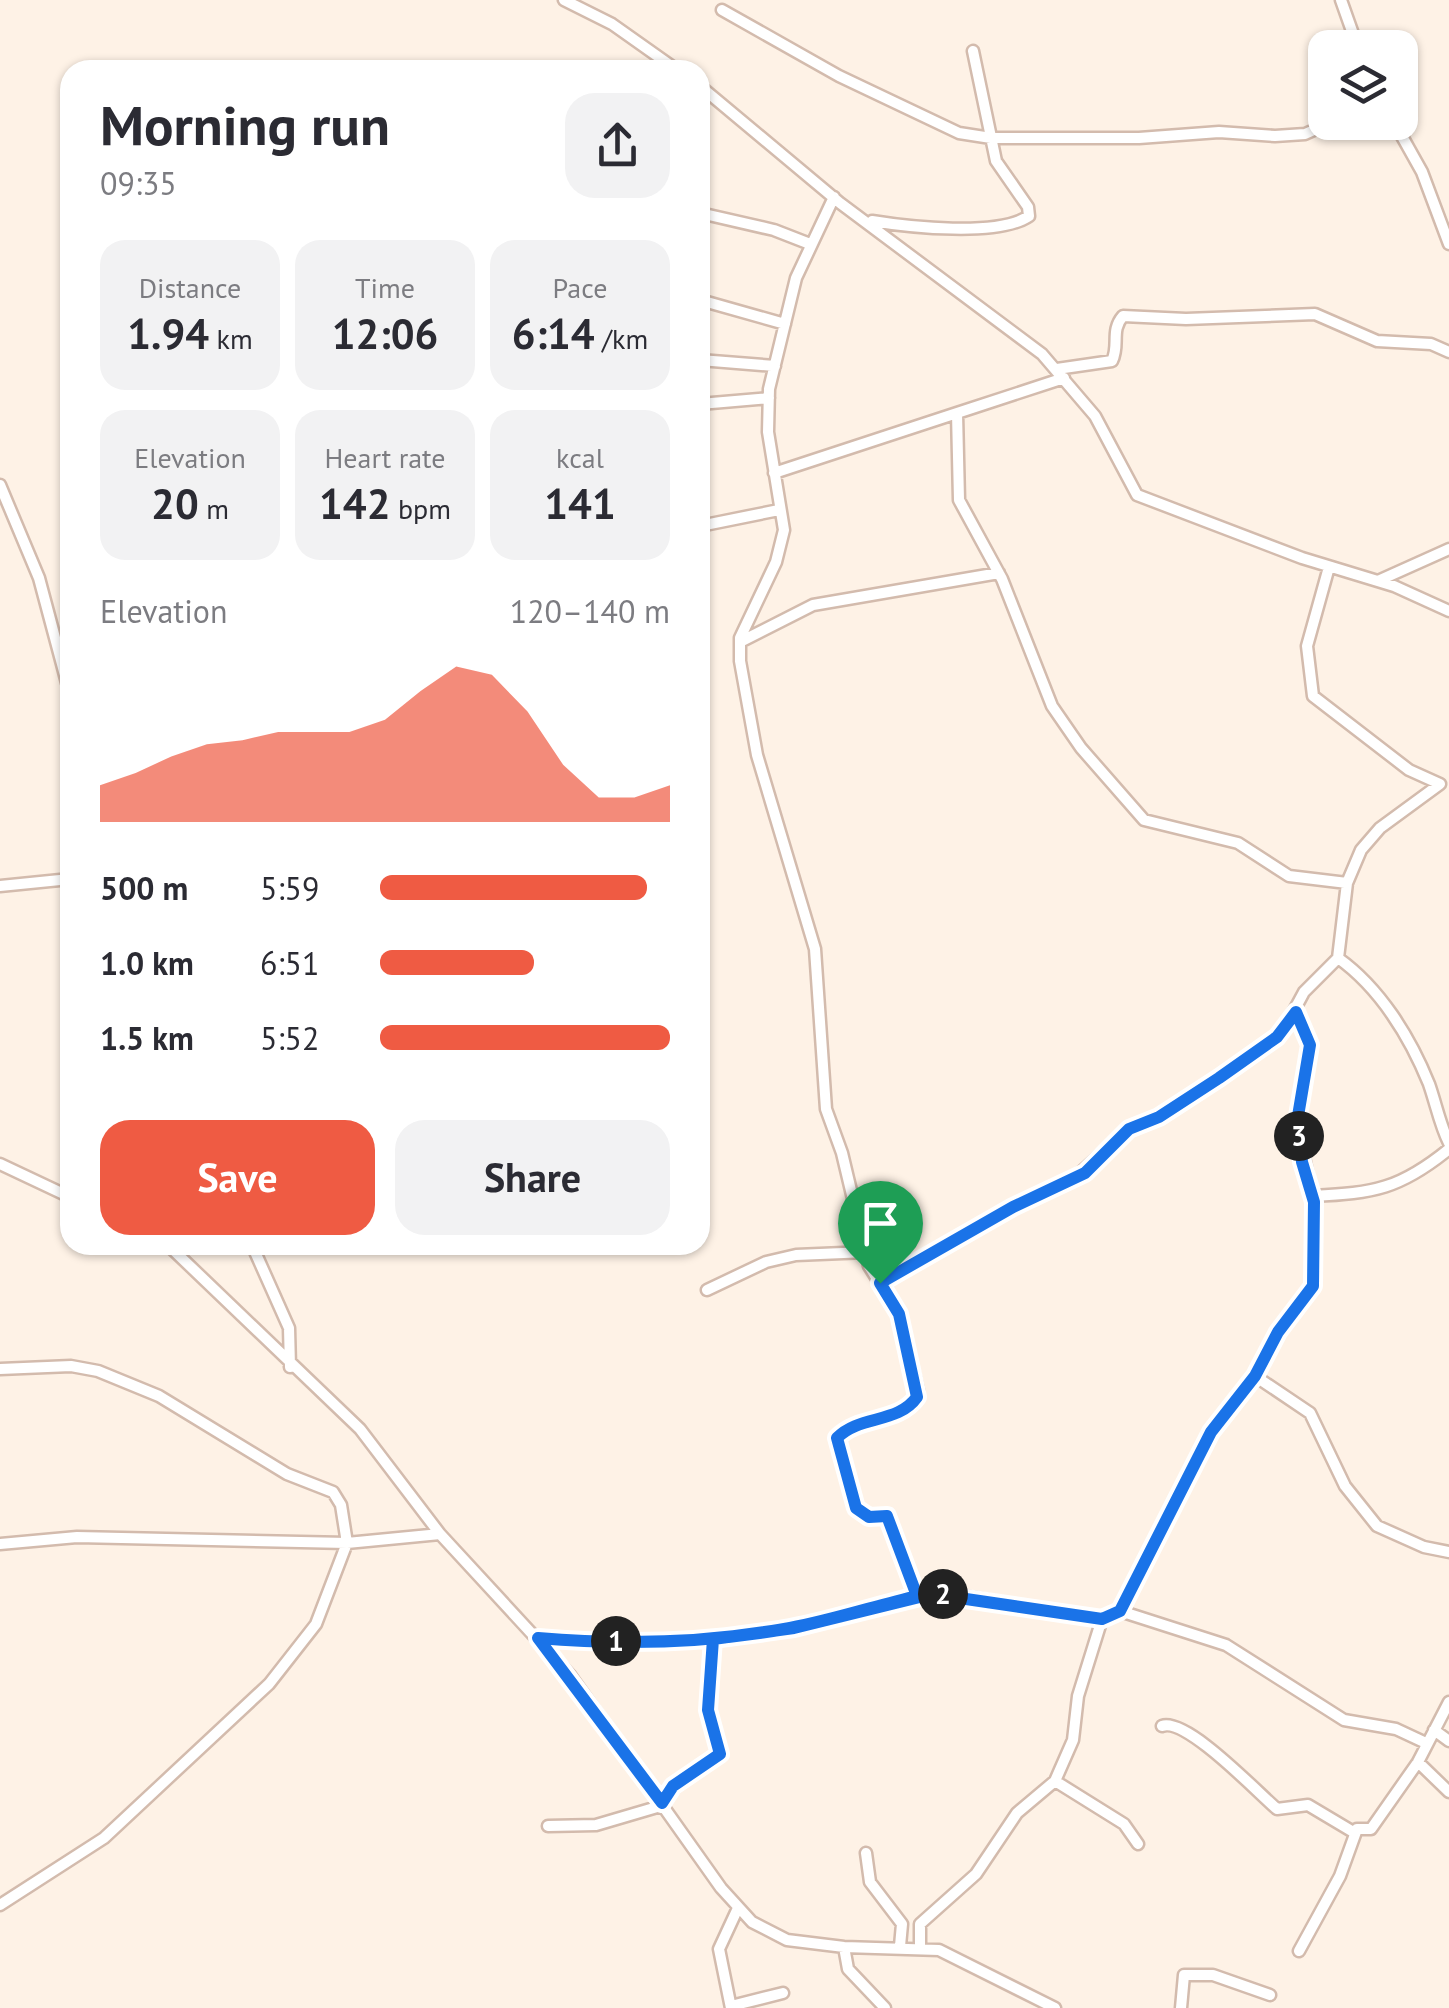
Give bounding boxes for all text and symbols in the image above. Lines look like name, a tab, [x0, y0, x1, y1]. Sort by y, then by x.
map controls	[1308, 30, 1418, 140]
button: layers	[1308, 30, 1418, 140]
text: Morning run	[100, 89, 390, 160]
button: share	[565, 93, 670, 198]
text: 09:35	[100, 162, 177, 204]
text: Distance	[139, 269, 241, 306]
text: Time	[355, 269, 415, 306]
text: Pace	[553, 269, 607, 306]
text: 1.94	[127, 306, 209, 361]
text: 12:06	[332, 306, 438, 361]
text: 6:14	[512, 306, 595, 361]
text: km	[209, 320, 253, 357]
text: /km	[595, 320, 648, 357]
text: Elevation	[134, 439, 246, 476]
text: Heart rate	[324, 439, 446, 476]
text: kcal	[556, 439, 604, 476]
text: 20	[151, 476, 199, 531]
text: 142	[319, 476, 390, 531]
text: 141	[544, 476, 616, 531]
text: m	[199, 490, 229, 527]
text: bpm	[390, 490, 451, 527]
text: Elevation	[100, 590, 227, 632]
text: 120–140 m	[510, 590, 670, 632]
text: 500 m	[100, 867, 188, 909]
text: 5:59	[260, 867, 319, 909]
text: 1.0 km	[100, 942, 194, 984]
text: 6:51	[260, 942, 319, 984]
text: 1.5 km	[100, 1017, 194, 1059]
text: 5:52	[260, 1017, 319, 1059]
pin: 3	[1274, 1111, 1324, 1161]
text: 3	[1291, 1117, 1307, 1154]
button: Save	[100, 1120, 375, 1235]
button: Share	[395, 1120, 670, 1235]
pin	[838, 1181, 923, 1284]
icon: arrive	[853, 1196, 908, 1251]
pin: 2	[918, 1569, 968, 1619]
text: 2	[935, 1575, 951, 1612]
pin: 1	[591, 1616, 641, 1666]
text: 1	[608, 1622, 624, 1659]

